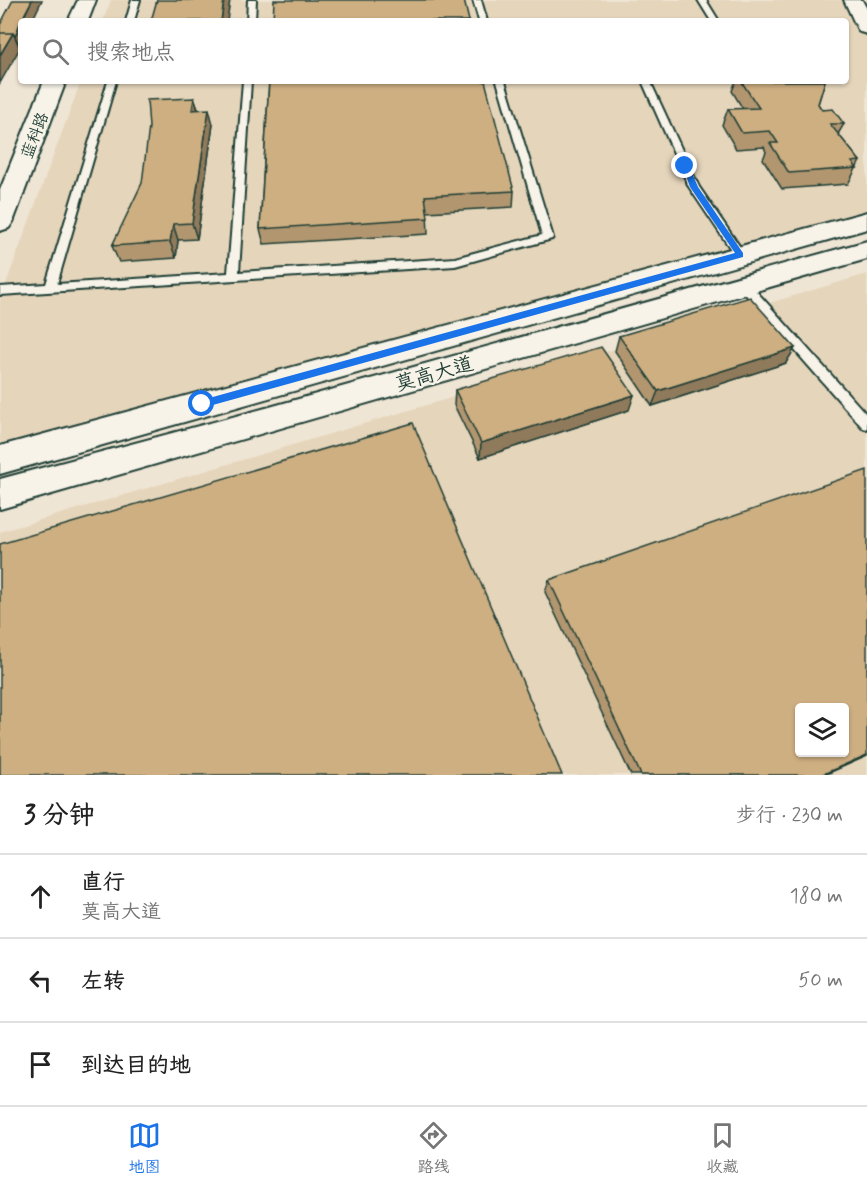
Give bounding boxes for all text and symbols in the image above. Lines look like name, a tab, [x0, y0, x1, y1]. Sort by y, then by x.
search box	[18, 18, 849, 84]
icon: search	[39, 35, 72, 68]
text: 搜索地点	[87, 39, 175, 67]
street label: 蓝科路	[17, 109, 54, 162]
route end	[671, 152, 697, 178]
street label: 莫高大道	[392, 350, 477, 398]
route start	[188, 390, 214, 416]
map controls	[795, 703, 849, 757]
button: layers	[795, 703, 849, 757]
text: 3 分钟	[24, 799, 95, 833]
text: 步行 · 230 m	[736, 802, 843, 829]
text: 直行	[81, 869, 125, 897]
icon: ahead	[24, 880, 57, 913]
text: 180 m	[790, 883, 843, 910]
text: 莫高大道	[81, 899, 161, 926]
icon: left	[24, 964, 57, 997]
text: 50 m	[798, 967, 843, 994]
text: 左转	[81, 968, 125, 996]
icon: arrive	[24, 1048, 57, 1081]
text: 到达目的地	[81, 1052, 191, 1080]
tab: 地图	[128, 1119, 161, 1178]
tab: 路线	[417, 1119, 450, 1178]
tab: 收藏	[706, 1119, 739, 1178]

